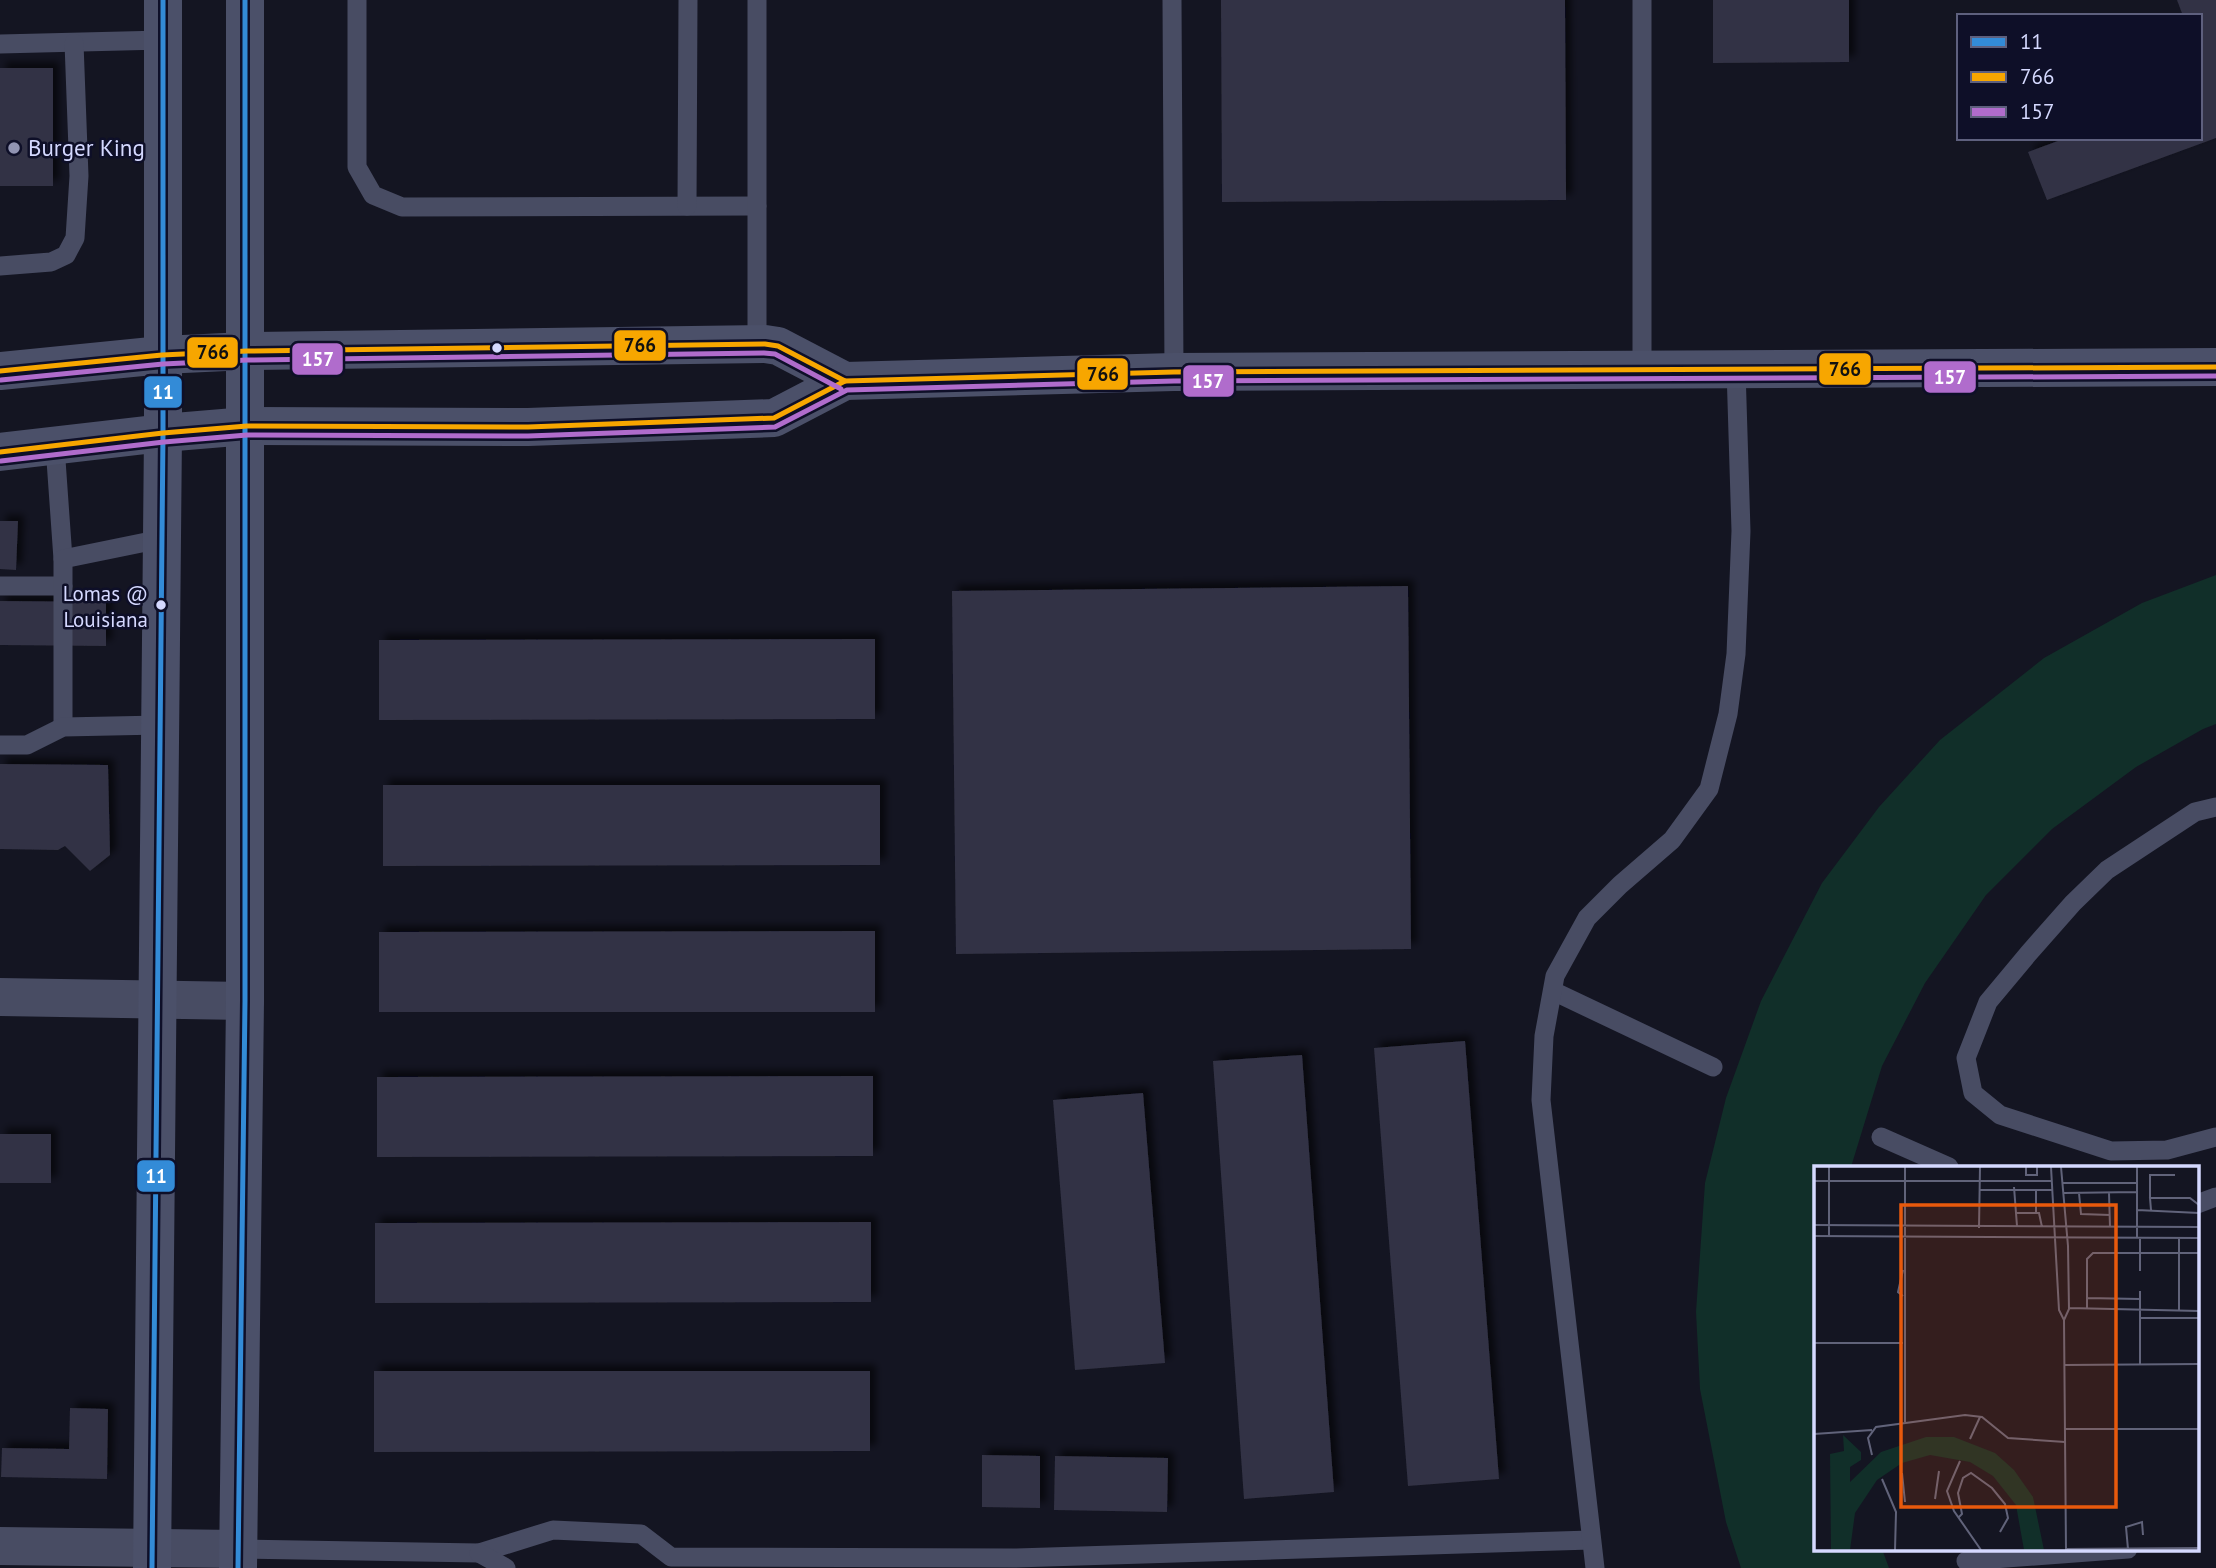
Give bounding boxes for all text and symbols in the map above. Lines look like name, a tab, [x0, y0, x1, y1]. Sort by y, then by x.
legend	[1957, 14, 2202, 140]
text: 11	[2020, 28, 2043, 55]
text: 766	[2020, 63, 2054, 90]
text: 157	[2020, 98, 2054, 125]
place label: Burger King	[28, 133, 145, 162]
marker: Burger King	[6, 140, 22, 156]
line badge: 766	[613, 329, 667, 362]
text: 766	[624, 333, 656, 357]
line badge: 766	[186, 336, 239, 369]
text: 766	[197, 340, 229, 364]
unlabelled marker	[490, 341, 504, 355]
line badge: 157	[291, 342, 344, 376]
text: 157	[302, 347, 334, 371]
line badge: 766	[1818, 352, 1872, 386]
line badge: 766	[1076, 357, 1129, 391]
text: 766	[1829, 357, 1861, 381]
line badge: 157	[1923, 360, 1977, 394]
text: 766	[1087, 362, 1119, 386]
line badge: 157	[1182, 364, 1235, 398]
text: 157	[1934, 365, 1966, 389]
text: 157	[1192, 369, 1224, 393]
line badge: 11	[143, 375, 183, 409]
text: 11	[152, 380, 174, 404]
place label: Lomas @ Louisiana	[63, 580, 148, 633]
marker: Lomas @ Louisiana	[154, 598, 168, 612]
line badge: 11	[136, 1159, 176, 1193]
text: 11	[145, 1164, 167, 1188]
inset map	[1814, 1166, 2198, 1550]

